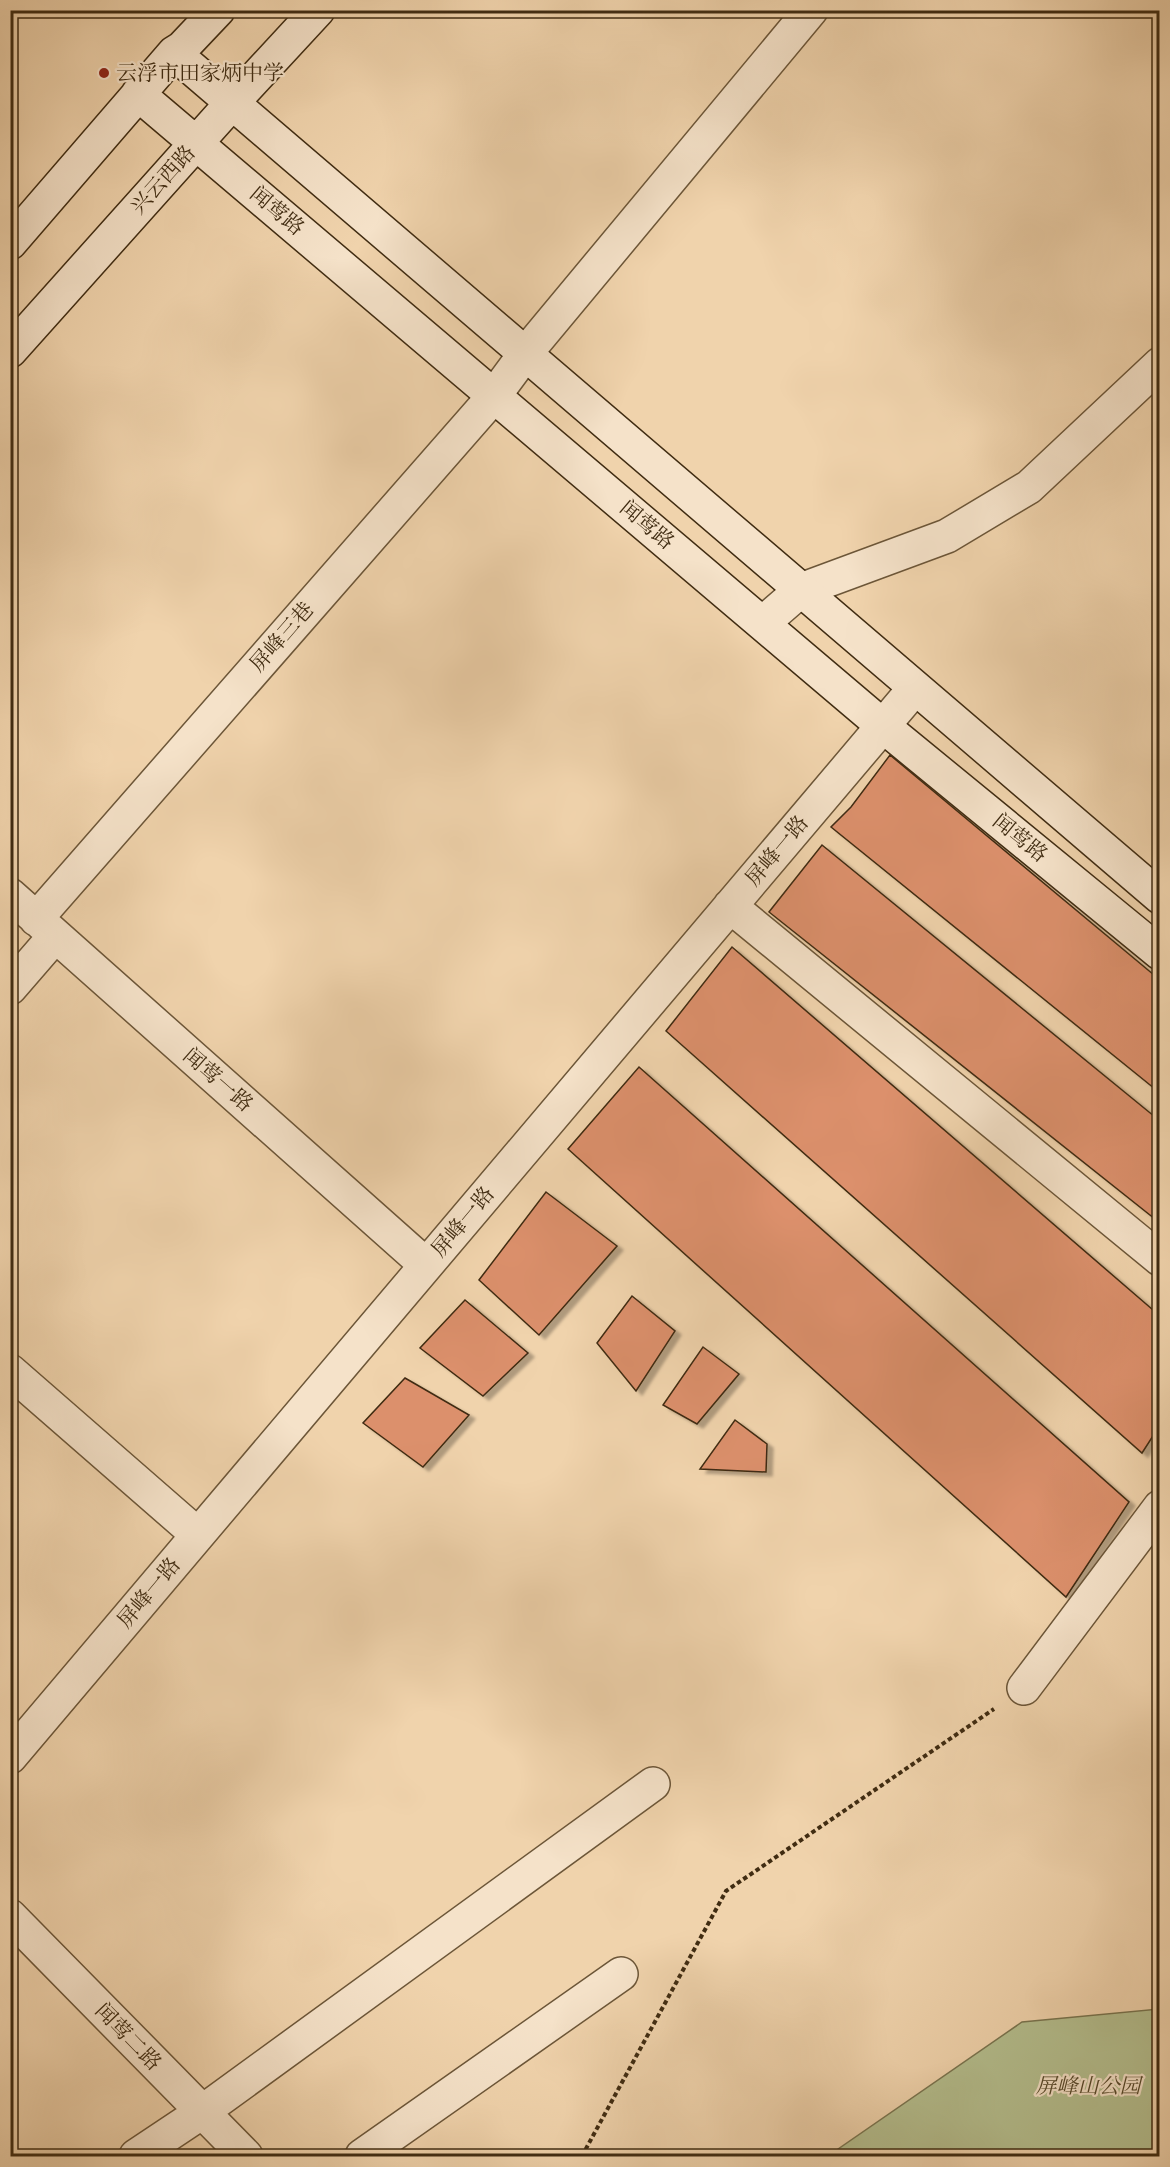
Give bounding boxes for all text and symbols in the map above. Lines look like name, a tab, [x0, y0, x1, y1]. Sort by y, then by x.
place label: 云浮市田家炳中学	[116, 60, 284, 87]
marker: 云浮市田家炳中学	[97, 66, 111, 80]
street label: 兴云西路	[125, 140, 201, 220]
street label: 闻莺路	[244, 180, 310, 242]
street label: 闻莺路	[614, 494, 680, 556]
street label: 屏峰三巷	[244, 596, 320, 678]
street label: 闻莺路	[987, 808, 1053, 868]
street label: 屏峰一路	[740, 810, 814, 892]
street label: 闻莺一路	[177, 1042, 259, 1118]
street label: 屏峰一路	[426, 1181, 500, 1263]
street label: 屏峰一路	[112, 1552, 186, 1634]
street label: 闻莺二路	[89, 1997, 167, 2077]
park label: 屏峰山公园	[1036, 2073, 1143, 2100]

